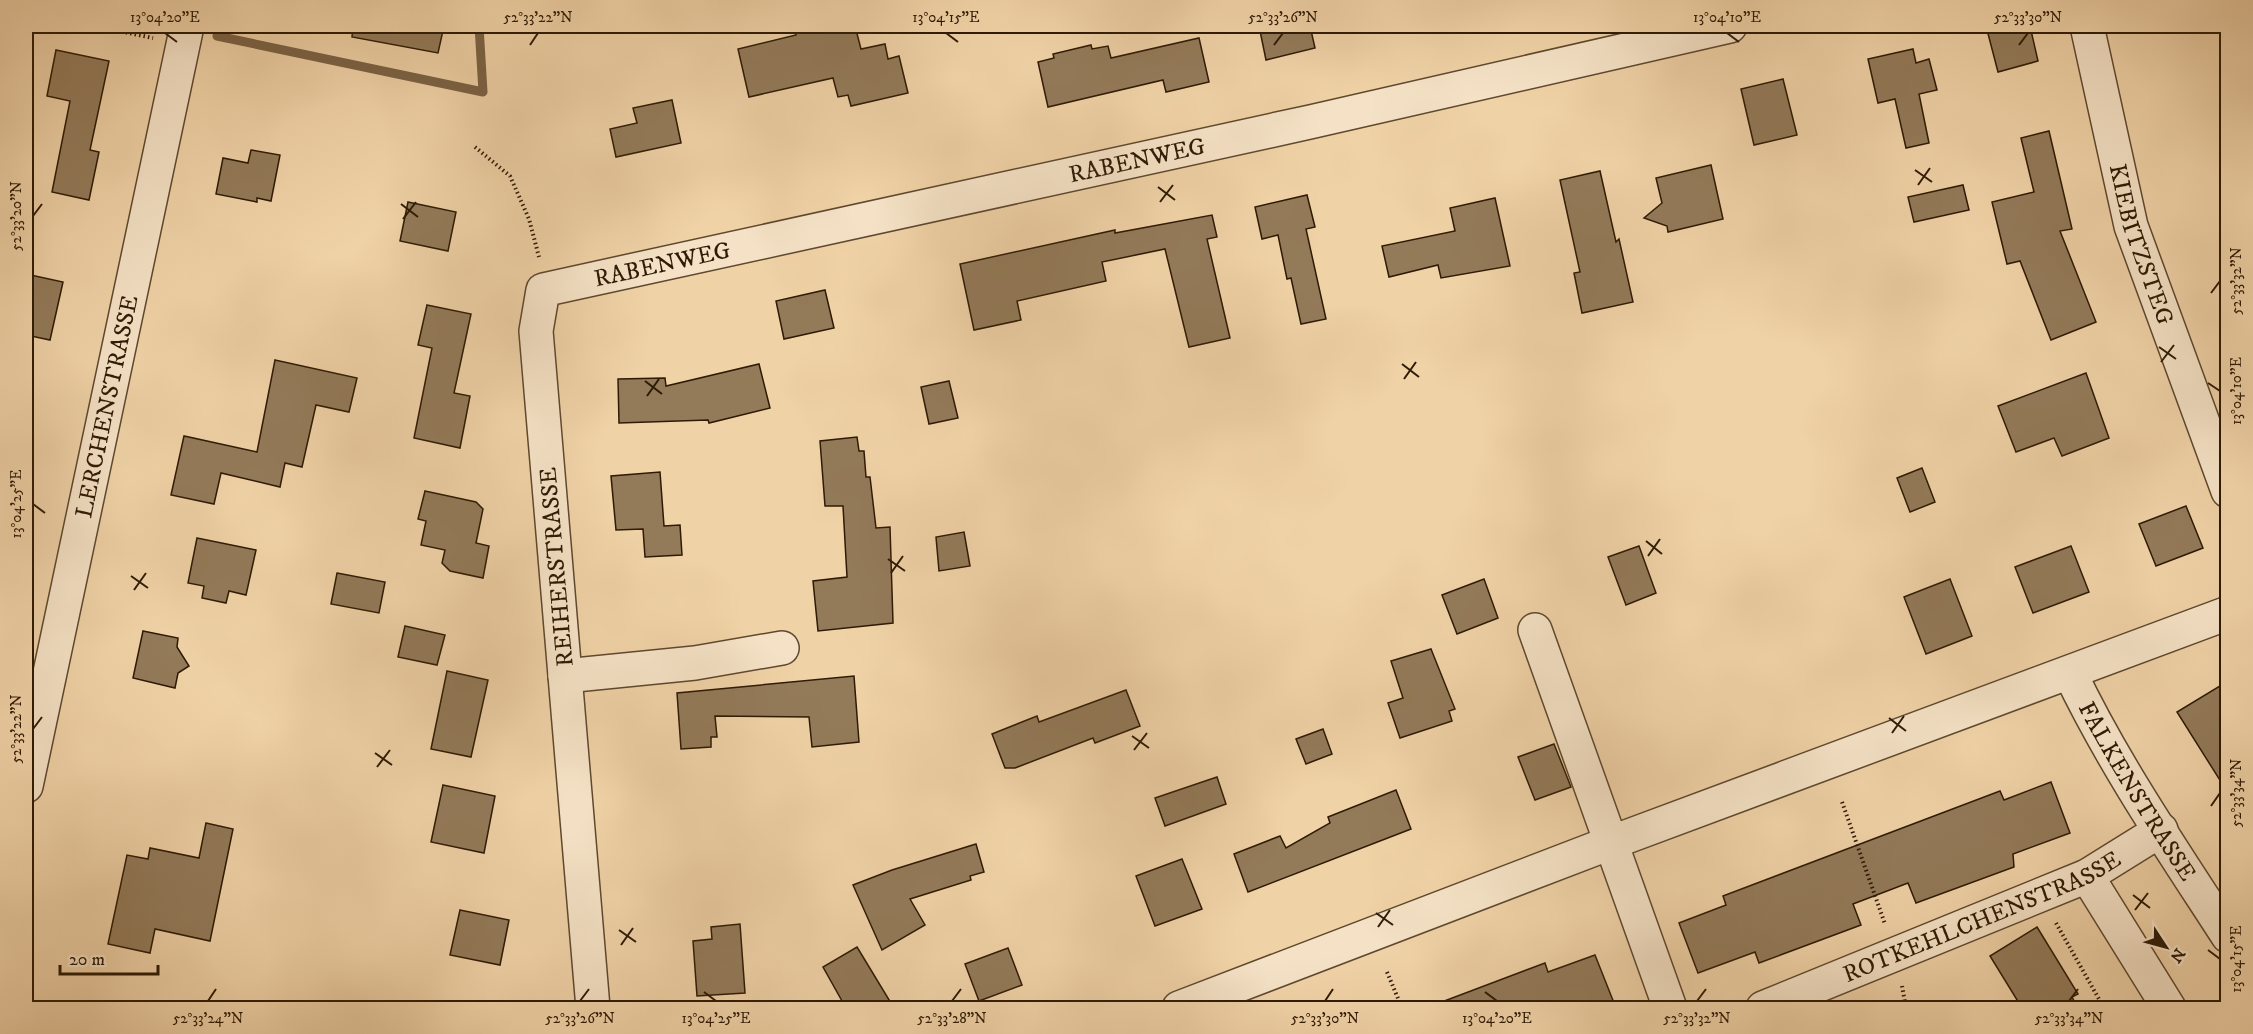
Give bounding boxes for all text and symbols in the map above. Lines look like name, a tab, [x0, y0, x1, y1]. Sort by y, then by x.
text: 13°04'20"E	[130, 8, 200, 27]
text: 52°33'22"N	[503, 8, 573, 27]
text: 13°04'15"E	[912, 8, 980, 27]
text: 52°33'26"N	[1248, 8, 1318, 27]
text: 13°04'10"E	[1693, 8, 1761, 27]
text: 52°33'30"N	[1994, 8, 2062, 27]
street label: RABENWEG	[1066, 131, 1208, 190]
street label: KIEBITZSTEG	[2102, 161, 2180, 329]
text: 52°33'20"N	[7, 181, 26, 251]
street label: RABENWEG	[591, 235, 734, 294]
text: 52°33'32"N	[2227, 247, 2246, 315]
street label: LERCHENSTRASSE	[69, 293, 146, 521]
text: 13°04'10"E	[2227, 357, 2246, 425]
street label: REIHERSTRASSE	[533, 466, 581, 668]
text: 13°04'25"E	[7, 469, 26, 539]
text: 52°33'22"N	[7, 694, 26, 764]
street label: FALKENSTRASSE	[2071, 697, 2202, 887]
text: 52°33'34"N	[2227, 759, 2246, 827]
street label: ROTKEHLCHENSTRASSE	[1839, 845, 2127, 990]
north arrow	[2136, 917, 2196, 977]
text: 13°04'15"E	[2227, 925, 2246, 993]
scale bar	[60, 938, 158, 976]
text: N	[2165, 944, 2189, 966]
text: 20 m	[69, 949, 105, 971]
text: 52°33'24"N	[173, 1009, 243, 1028]
text: 52°33'26"N	[545, 1009, 615, 1028]
text: 13°04'25"E	[681, 1009, 751, 1028]
text: 52°33'28"N	[917, 1009, 987, 1028]
text: 52°33'30"N	[1291, 1009, 1359, 1028]
text: 13°04'20"E	[1462, 1009, 1532, 1028]
text: 52°33'32"N	[1663, 1009, 1731, 1028]
text: 52°33'34"N	[2035, 1009, 2103, 1028]

